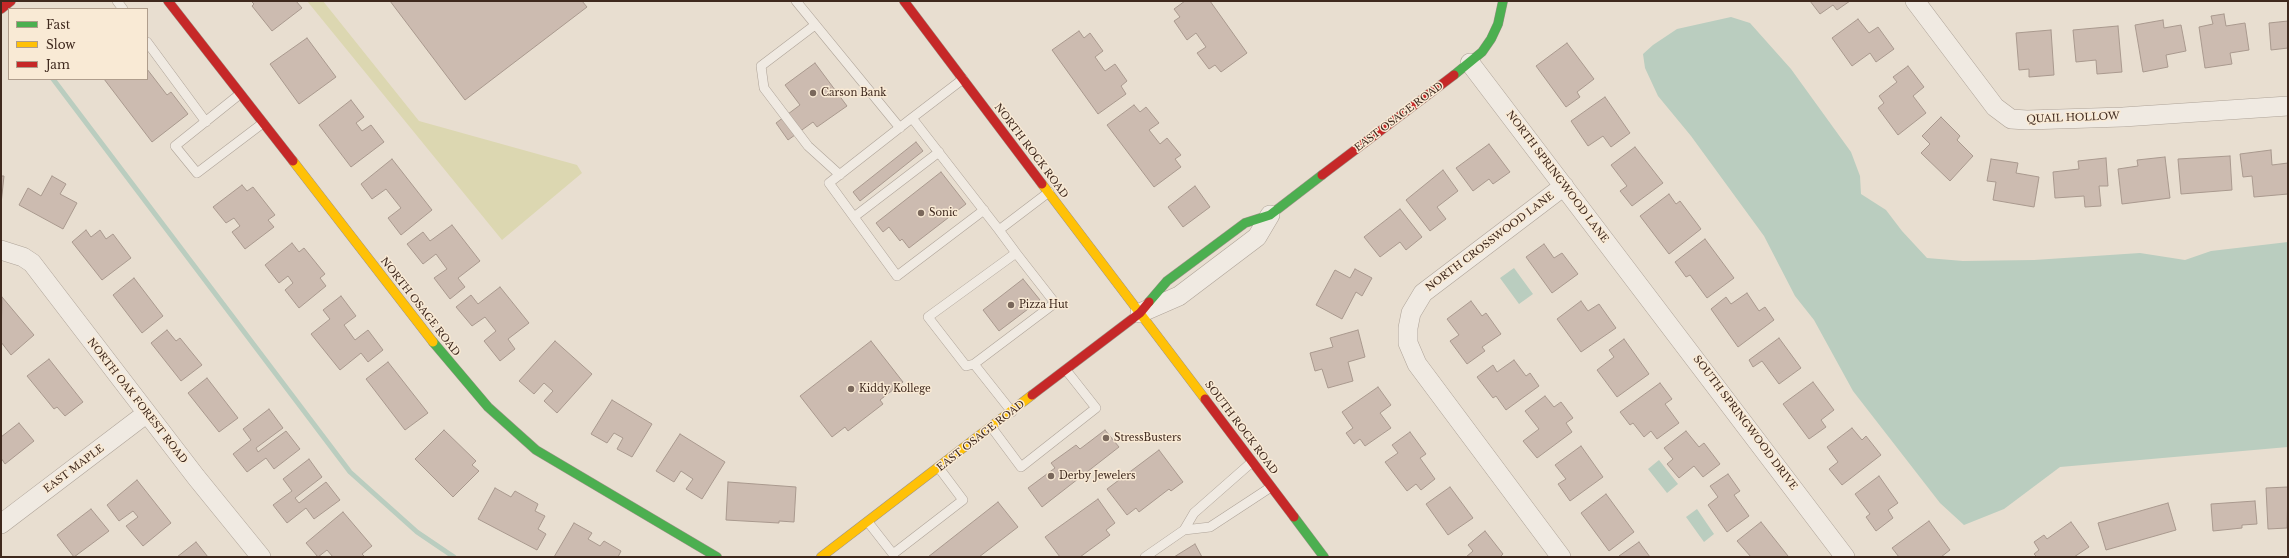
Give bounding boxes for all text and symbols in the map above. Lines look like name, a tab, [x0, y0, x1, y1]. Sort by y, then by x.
legend	[8, 8, 148, 80]
text: Fast	[46, 17, 70, 32]
text: Slow	[46, 37, 75, 52]
text: Jam	[46, 57, 70, 72]
street label: EAST OSAGE ROAD	[1352, 80, 1446, 154]
place label: Carson Bank	[821, 87, 886, 99]
marker: Carson Bank	[808, 88, 818, 98]
street label: NORTH ROCK ROAD	[992, 101, 1070, 201]
street label: NORTH SPRINGWOOD LANE	[1503, 109, 1611, 245]
street label: QUAIL HOLLOW	[2026, 110, 2120, 126]
street label: NORTH CROSSWOOD LANE	[1424, 190, 1556, 294]
place label: Sonic	[929, 207, 958, 219]
marker: Sonic	[916, 208, 926, 218]
street label: NORTH OSAGE ROAD	[378, 255, 462, 359]
place label: Pizza Hut	[1019, 299, 1068, 311]
marker: Pizza Hut	[1006, 300, 1016, 310]
street label: NORTH OAK FOREST ROAD	[84, 336, 190, 466]
street label: SOUTH SPRINGWOOD DRIVE	[1691, 353, 1799, 493]
street label: SOUTH ROCK ROAD	[1202, 379, 1280, 477]
place label: Kiddy Kollege	[859, 383, 931, 395]
marker: Kiddy Kollege	[846, 384, 856, 394]
street label: EAST OSAGE ROAD	[935, 398, 1027, 474]
place label: StressBusters	[1114, 432, 1181, 444]
marker: StressBusters	[1101, 433, 1111, 443]
street label: EAST MAPLE	[42, 442, 106, 496]
place label: Derby Jewelers	[1059, 470, 1136, 482]
marker: Derby Jewelers	[1046, 471, 1056, 481]

